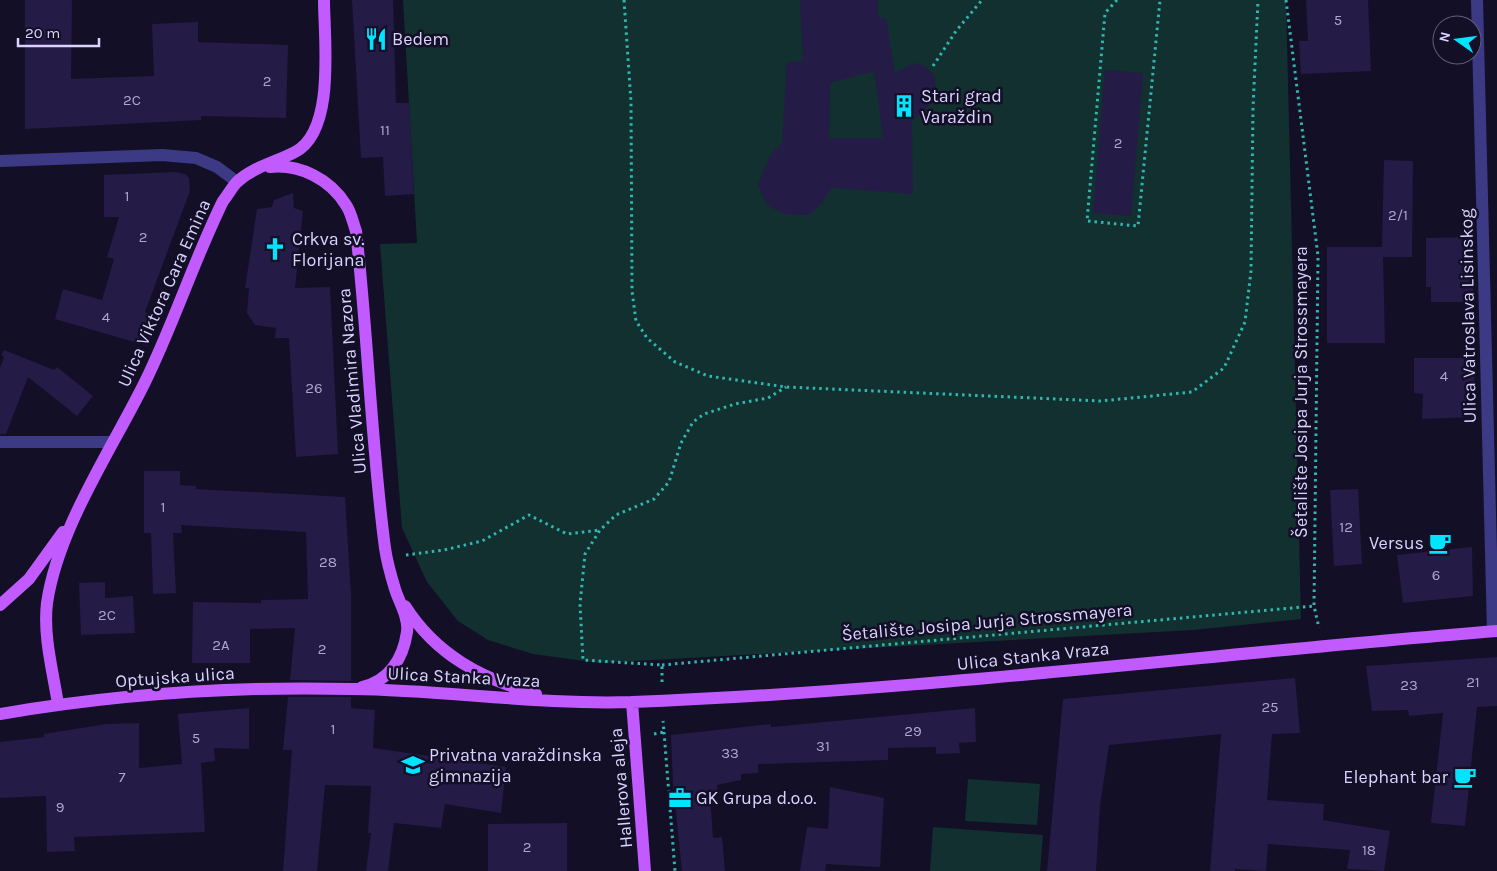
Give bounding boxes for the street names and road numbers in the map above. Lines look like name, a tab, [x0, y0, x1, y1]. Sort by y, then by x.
street label: Ulica Viktora Cara Emina	[113, 196, 215, 390]
street label: Ulica Vatroslava Lisinskog	[1455, 208, 1481, 424]
street label: Šetalište Josipa Jurja Strossmayera	[1290, 246, 1312, 538]
street label: Ulica Vladimira Nazora	[333, 287, 371, 475]
street label: Šetalište Josipa Jurja Strossmayera	[841, 598, 1133, 646]
street label: Ulica Stanka Vraza	[956, 637, 1110, 675]
street label: Optujska ulica	[115, 662, 235, 692]
street label: Ulica Stanka Vraza	[387, 662, 541, 692]
street label: Hallerova aleja	[605, 727, 637, 849]

